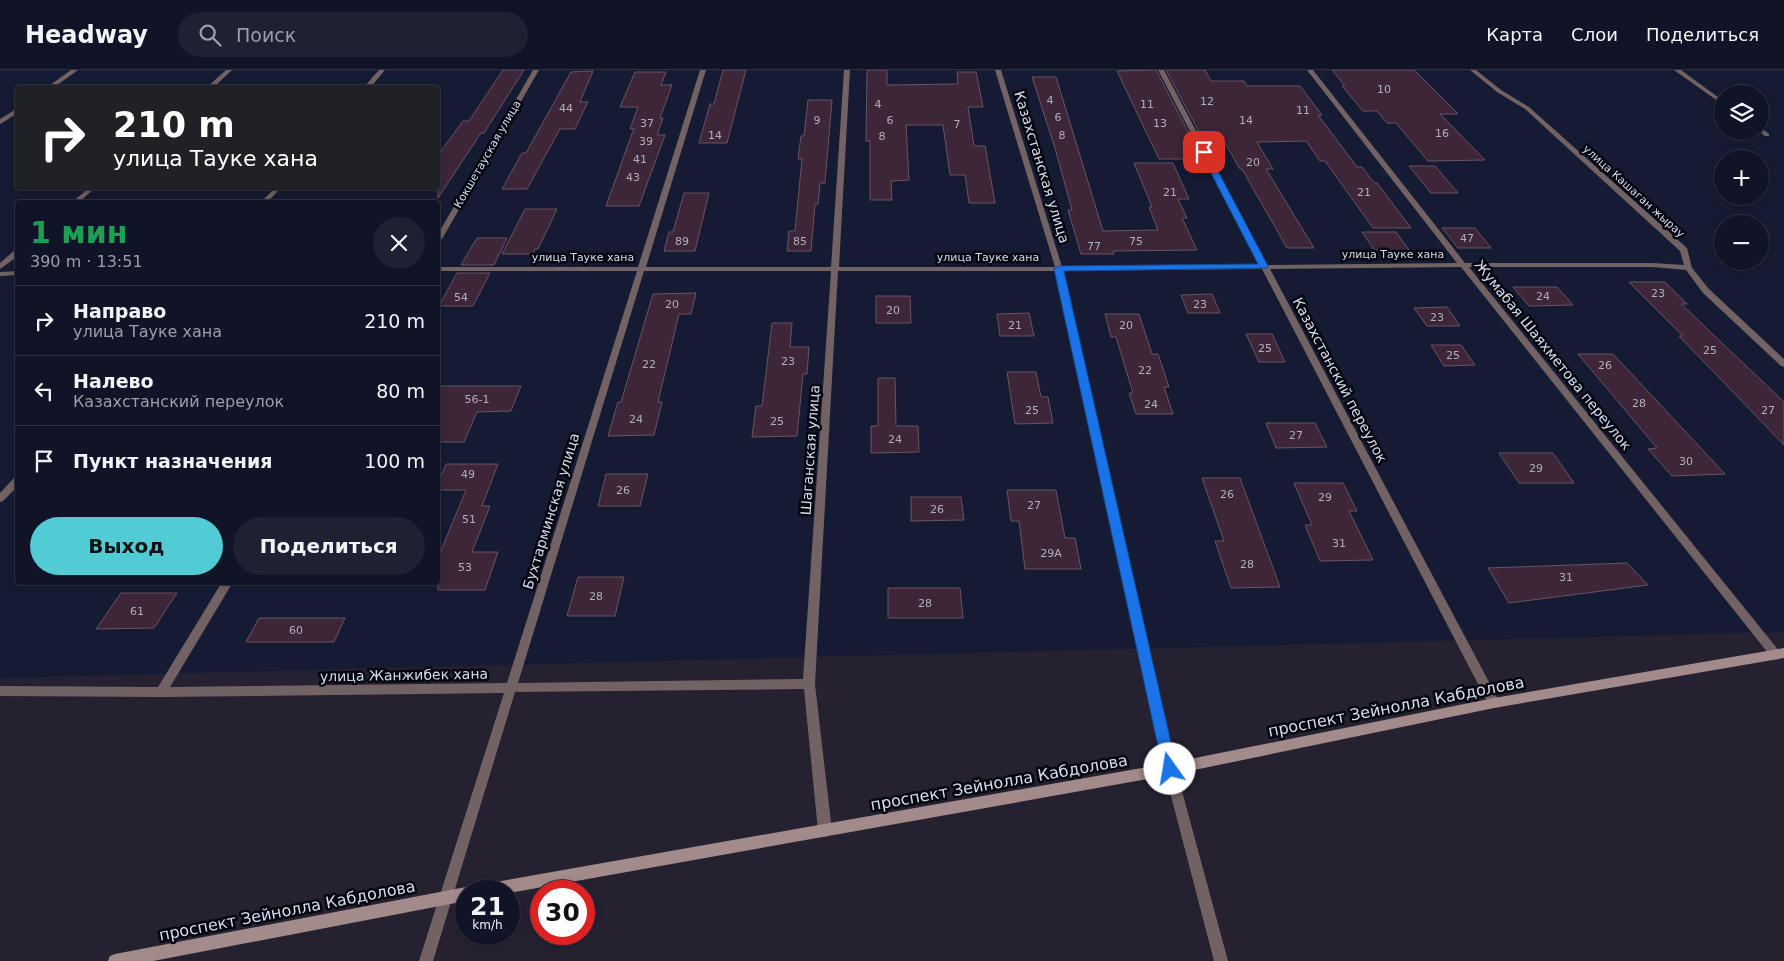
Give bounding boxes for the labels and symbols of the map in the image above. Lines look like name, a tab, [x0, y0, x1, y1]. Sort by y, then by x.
house number: 10	[1377, 83, 1391, 96]
street label: Казахстанская улица	[1011, 89, 1073, 245]
house number: 4	[1047, 94, 1054, 107]
house number: 12	[1200, 95, 1214, 108]
street label: Кокшетауская улица	[451, 98, 524, 210]
house number: 4	[875, 98, 882, 111]
house number: 11	[1140, 98, 1154, 111]
house number: 44	[559, 102, 573, 115]
house number: 11	[1296, 104, 1310, 117]
house number: 6	[1055, 111, 1062, 124]
house number: 9	[814, 114, 821, 127]
house number: 6	[887, 114, 894, 127]
house number: 14	[1239, 114, 1253, 127]
house number: 37	[640, 117, 654, 130]
house number: 13	[1153, 117, 1167, 130]
house number: 7	[954, 118, 961, 131]
house number: 16	[1435, 127, 1449, 140]
house number: 14	[708, 129, 722, 142]
house number: 8	[1059, 129, 1066, 142]
house number: 8	[879, 130, 886, 143]
pin	[1183, 131, 1225, 173]
house number: 39	[639, 135, 653, 148]
street label: улица Кашаган жырау	[1580, 142, 1687, 241]
house number: 41	[633, 153, 647, 166]
house number: 20	[1246, 156, 1260, 169]
house number: 43	[626, 171, 640, 184]
house number: 21	[1163, 186, 1177, 199]
house number: 21	[1357, 186, 1371, 199]
house number: 47	[1460, 232, 1474, 245]
house number: 89	[675, 235, 689, 248]
house number: 85	[793, 235, 807, 248]
house number: 75	[1129, 235, 1143, 248]
house number: 77	[1087, 240, 1101, 253]
street label: улица Тауке хана	[1342, 248, 1444, 261]
street label: улица Тауке хана	[532, 251, 634, 264]
street label: улица Тауке хана	[937, 251, 1039, 264]
street label: Жумабая Шаяхметова переулок	[1471, 257, 1635, 453]
house number: 23	[1651, 287, 1665, 300]
house number: 24	[1536, 290, 1550, 303]
house number: 54	[454, 291, 468, 304]
street label: Казахстанский переулок	[1290, 295, 1390, 465]
house number: 20	[665, 298, 679, 311]
house number: 23	[1193, 298, 1207, 311]
house number: 20	[886, 304, 900, 317]
house number: 23	[1430, 311, 1444, 324]
house number: 21	[1008, 319, 1022, 332]
house number: 20	[1119, 319, 1133, 332]
house number: 25	[1258, 342, 1272, 355]
house number: 25	[1703, 344, 1717, 357]
house number: 25	[1446, 349, 1460, 362]
house number: 23	[781, 355, 795, 368]
house number: 22	[642, 358, 656, 371]
house number: 26	[1598, 359, 1612, 372]
house number: 22	[1138, 364, 1152, 377]
street label: Шаганская улица	[797, 384, 823, 516]
house number: 56-1	[465, 393, 489, 406]
house number: 28	[1632, 397, 1646, 410]
house number: 24	[1144, 398, 1158, 411]
house number: 25	[1025, 404, 1039, 417]
house number: 27	[1761, 404, 1775, 417]
house number: 24	[629, 413, 643, 426]
house number: 25	[770, 415, 784, 428]
house number: 27	[1289, 429, 1303, 442]
street label: Бухтарминская улица	[520, 431, 582, 591]
house number: 24	[888, 433, 902, 446]
house number: 30	[1679, 455, 1693, 468]
house number: 29	[1529, 462, 1543, 475]
house number: 49	[461, 468, 475, 481]
house number: 26	[616, 484, 630, 497]
house number: 26	[1220, 488, 1234, 501]
house number: 29	[1318, 491, 1332, 504]
house number: 27	[1027, 499, 1041, 512]
house number: 26	[930, 503, 944, 516]
house number: 51	[462, 513, 476, 526]
house number: 31	[1332, 537, 1346, 550]
house number: 29А	[1040, 547, 1062, 560]
house number: 28	[1240, 558, 1254, 571]
house number: 53	[458, 561, 472, 574]
house number: 31	[1559, 571, 1573, 584]
house number: 28	[589, 590, 603, 603]
house number: 28	[918, 597, 932, 610]
house number: 61	[130, 605, 144, 618]
house number: 60	[289, 624, 303, 637]
street label: улица Жанжибек хана	[320, 666, 488, 684]
street label: проспект Зейнолла Кабдолова	[1266, 672, 1526, 741]
position arrow	[1143, 742, 1195, 794]
street label: проспект Зейнолла Кабдолова	[869, 750, 1129, 814]
street label: проспект Зейнолла Кабдолова	[157, 876, 417, 945]
speed limit sign: 30	[530, 880, 595, 945]

